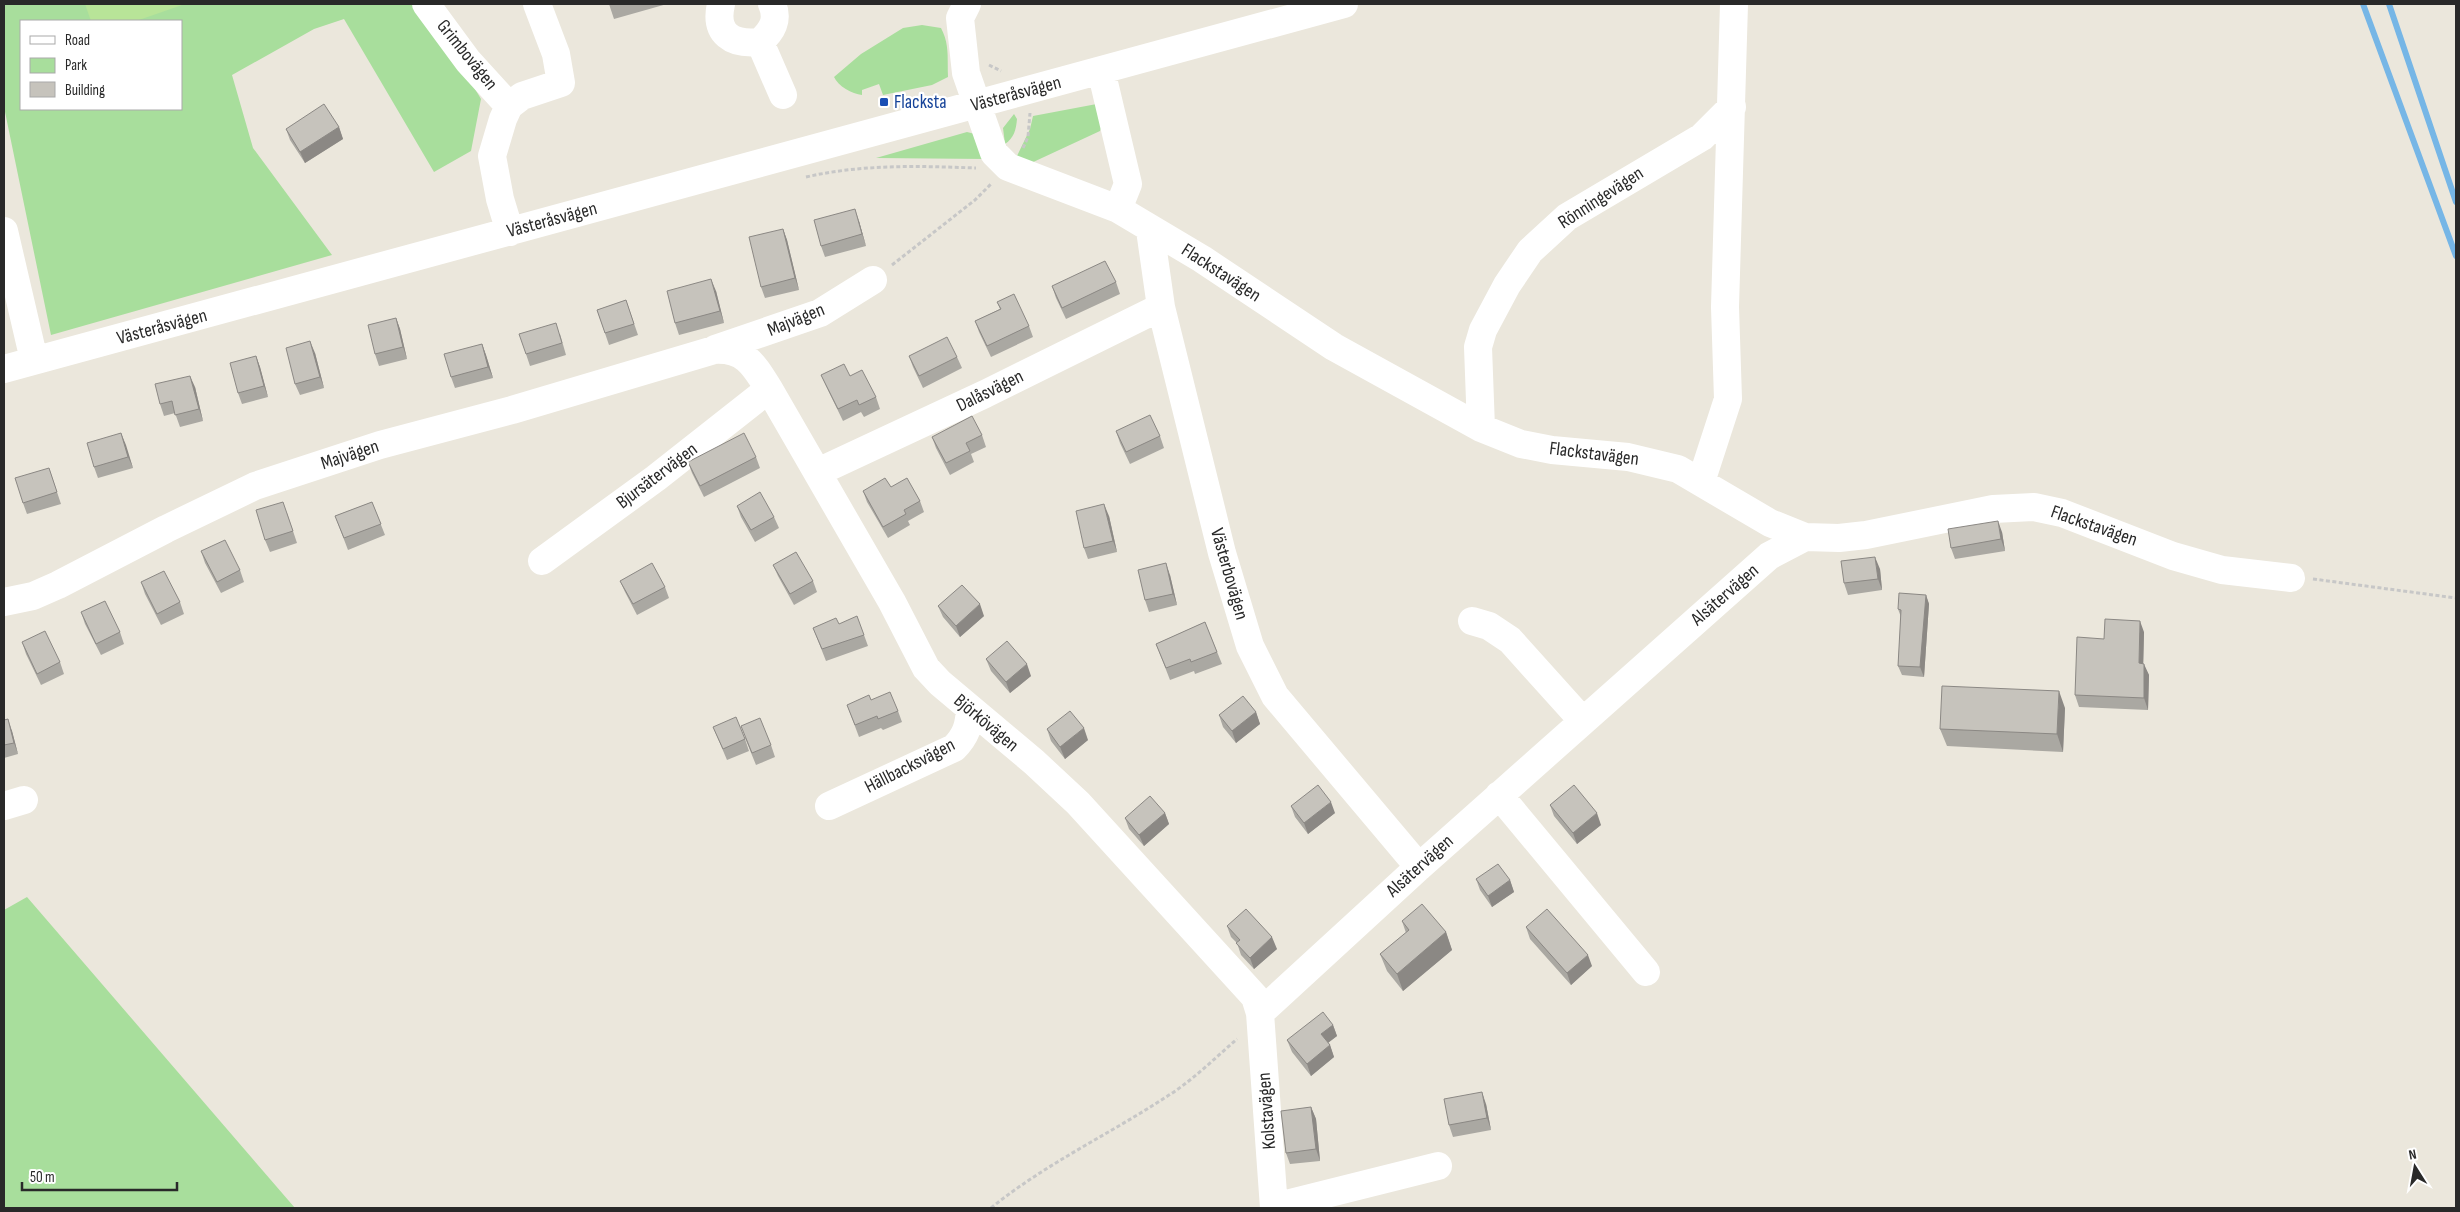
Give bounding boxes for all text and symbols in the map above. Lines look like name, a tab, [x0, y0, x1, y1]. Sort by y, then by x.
street label: Grimbovägen	[432, 15, 502, 95]
legend	[20, 20, 182, 110]
text: Road	[65, 31, 90, 50]
text: Park	[65, 56, 87, 75]
street label: Västeråsvägen	[968, 71, 1064, 117]
text: Building	[65, 81, 105, 100]
place label: Flacksta	[894, 91, 947, 114]
marker: Flacksta	[878, 96, 890, 108]
street label: Rönningevägen	[1554, 162, 1648, 234]
street label: Västeråsvägen	[504, 197, 600, 243]
street label: Flackstavägen	[1177, 239, 1265, 307]
street label: Majvägen	[764, 298, 828, 342]
street label: Västeråsvägen	[114, 304, 210, 350]
street label: Dalåsvägen	[953, 365, 1027, 417]
street label: Majvägen	[318, 435, 382, 475]
street label: Flackstavägen	[1548, 437, 1640, 471]
street label: Bjursätervägen	[612, 438, 702, 514]
street label: Flackstavägen	[2048, 500, 2140, 552]
street label: Västerbovägen	[1205, 526, 1253, 622]
street label: Alsätervägen	[1686, 559, 1764, 631]
street label: Björkövägen	[949, 689, 1023, 757]
street label: Hällbacksvägen	[861, 733, 959, 799]
street label: Alsätervägen	[1381, 830, 1458, 903]
street label: Kolstavägen	[1253, 1072, 1281, 1150]
north arrow	[2390, 1142, 2440, 1192]
text: N	[2407, 1146, 2418, 1164]
scale bar	[22, 1160, 178, 1192]
text: 50 m	[30, 1168, 55, 1187]

